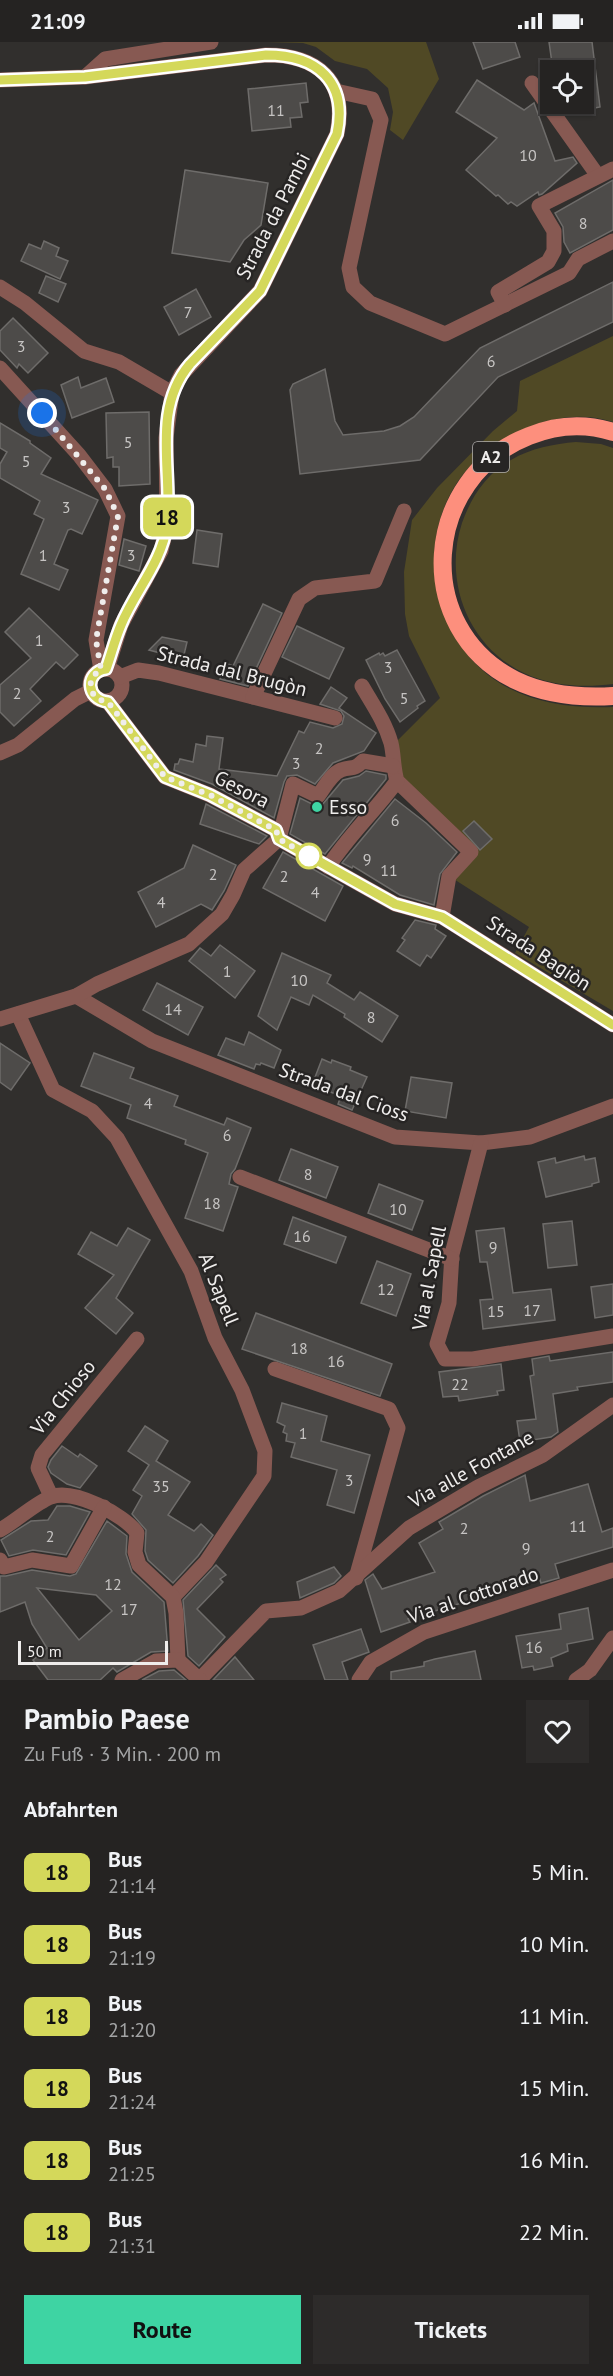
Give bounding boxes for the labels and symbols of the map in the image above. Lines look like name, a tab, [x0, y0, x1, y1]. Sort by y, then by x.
house number: 11	[267, 100, 285, 120]
house number: 10	[519, 145, 537, 165]
street label: Strada da Pambi	[230, 148, 316, 284]
house number: 8	[579, 213, 587, 233]
house number: 7	[184, 302, 192, 322]
house number: 3	[17, 336, 25, 356]
house number: 6	[487, 351, 495, 371]
your location	[27, 398, 57, 428]
house number: 5	[124, 432, 132, 452]
road number: A2	[473, 442, 509, 472]
house number: 5	[22, 451, 30, 471]
house number: 3	[62, 497, 70, 517]
line badge: 18	[140, 498, 194, 536]
house number: 1	[39, 545, 47, 565]
house number: 3	[127, 545, 135, 565]
house number: 1	[35, 630, 43, 650]
street label: Strada dal Brugòn	[154, 640, 310, 702]
house number: 3	[384, 657, 392, 677]
house number: 2	[13, 683, 21, 703]
house number: 5	[400, 688, 408, 708]
house number: 2	[315, 738, 323, 758]
house number: 3	[292, 753, 300, 773]
street label: Gesora	[210, 764, 274, 814]
place label: Esso	[329, 794, 367, 820]
marker: Esso	[310, 800, 324, 814]
house number: 6	[391, 810, 399, 830]
unlabelled marker	[296, 843, 322, 869]
house number: 9	[363, 849, 371, 869]
house number: 11	[380, 860, 398, 880]
house number: 2	[209, 864, 217, 884]
house number: 2	[280, 866, 288, 886]
house number: 4	[311, 882, 320, 902]
house number: 4	[157, 892, 166, 912]
street label: Strada Bagiòn	[482, 910, 596, 996]
house number: 1	[223, 961, 231, 981]
house number: 10	[290, 970, 308, 990]
house number: 14	[164, 999, 182, 1019]
house number: 8	[367, 1007, 375, 1027]
street label: Strada dal Cioss	[275, 1056, 413, 1128]
house number: 4	[144, 1093, 153, 1113]
house number: 6	[223, 1125, 231, 1145]
house number: 8	[304, 1164, 312, 1184]
house number: 18	[203, 1193, 221, 1213]
house number: 10	[389, 1199, 407, 1219]
street label: Via al Sapell	[406, 1223, 452, 1334]
house number: 16	[293, 1226, 311, 1246]
house number: 9	[489, 1237, 497, 1257]
street label: Al Sapell	[193, 1249, 245, 1329]
house number: 12	[377, 1279, 395, 1299]
house number: 17	[523, 1300, 541, 1320]
house number: 15	[487, 1301, 505, 1321]
house number: 18	[290, 1338, 308, 1358]
house number: 16	[327, 1351, 345, 1371]
street label: Via Chioso	[24, 1354, 101, 1441]
house number: 22	[451, 1374, 469, 1394]
house number: 1	[299, 1423, 307, 1443]
street label: Via alle Fontane	[403, 1424, 538, 1515]
house number: 3	[345, 1470, 353, 1490]
house number: 35	[152, 1476, 170, 1496]
house number: 11	[569, 1516, 587, 1536]
house number: 2	[460, 1518, 468, 1538]
house number: 2	[46, 1526, 54, 1546]
house number: 9	[522, 1538, 530, 1558]
street label: Via al Cottorado	[403, 1560, 542, 1630]
house number: 12	[104, 1574, 122, 1594]
house number: 17	[120, 1599, 138, 1619]
house number: 16	[525, 1637, 543, 1657]
scale bar	[18, 1638, 168, 1666]

